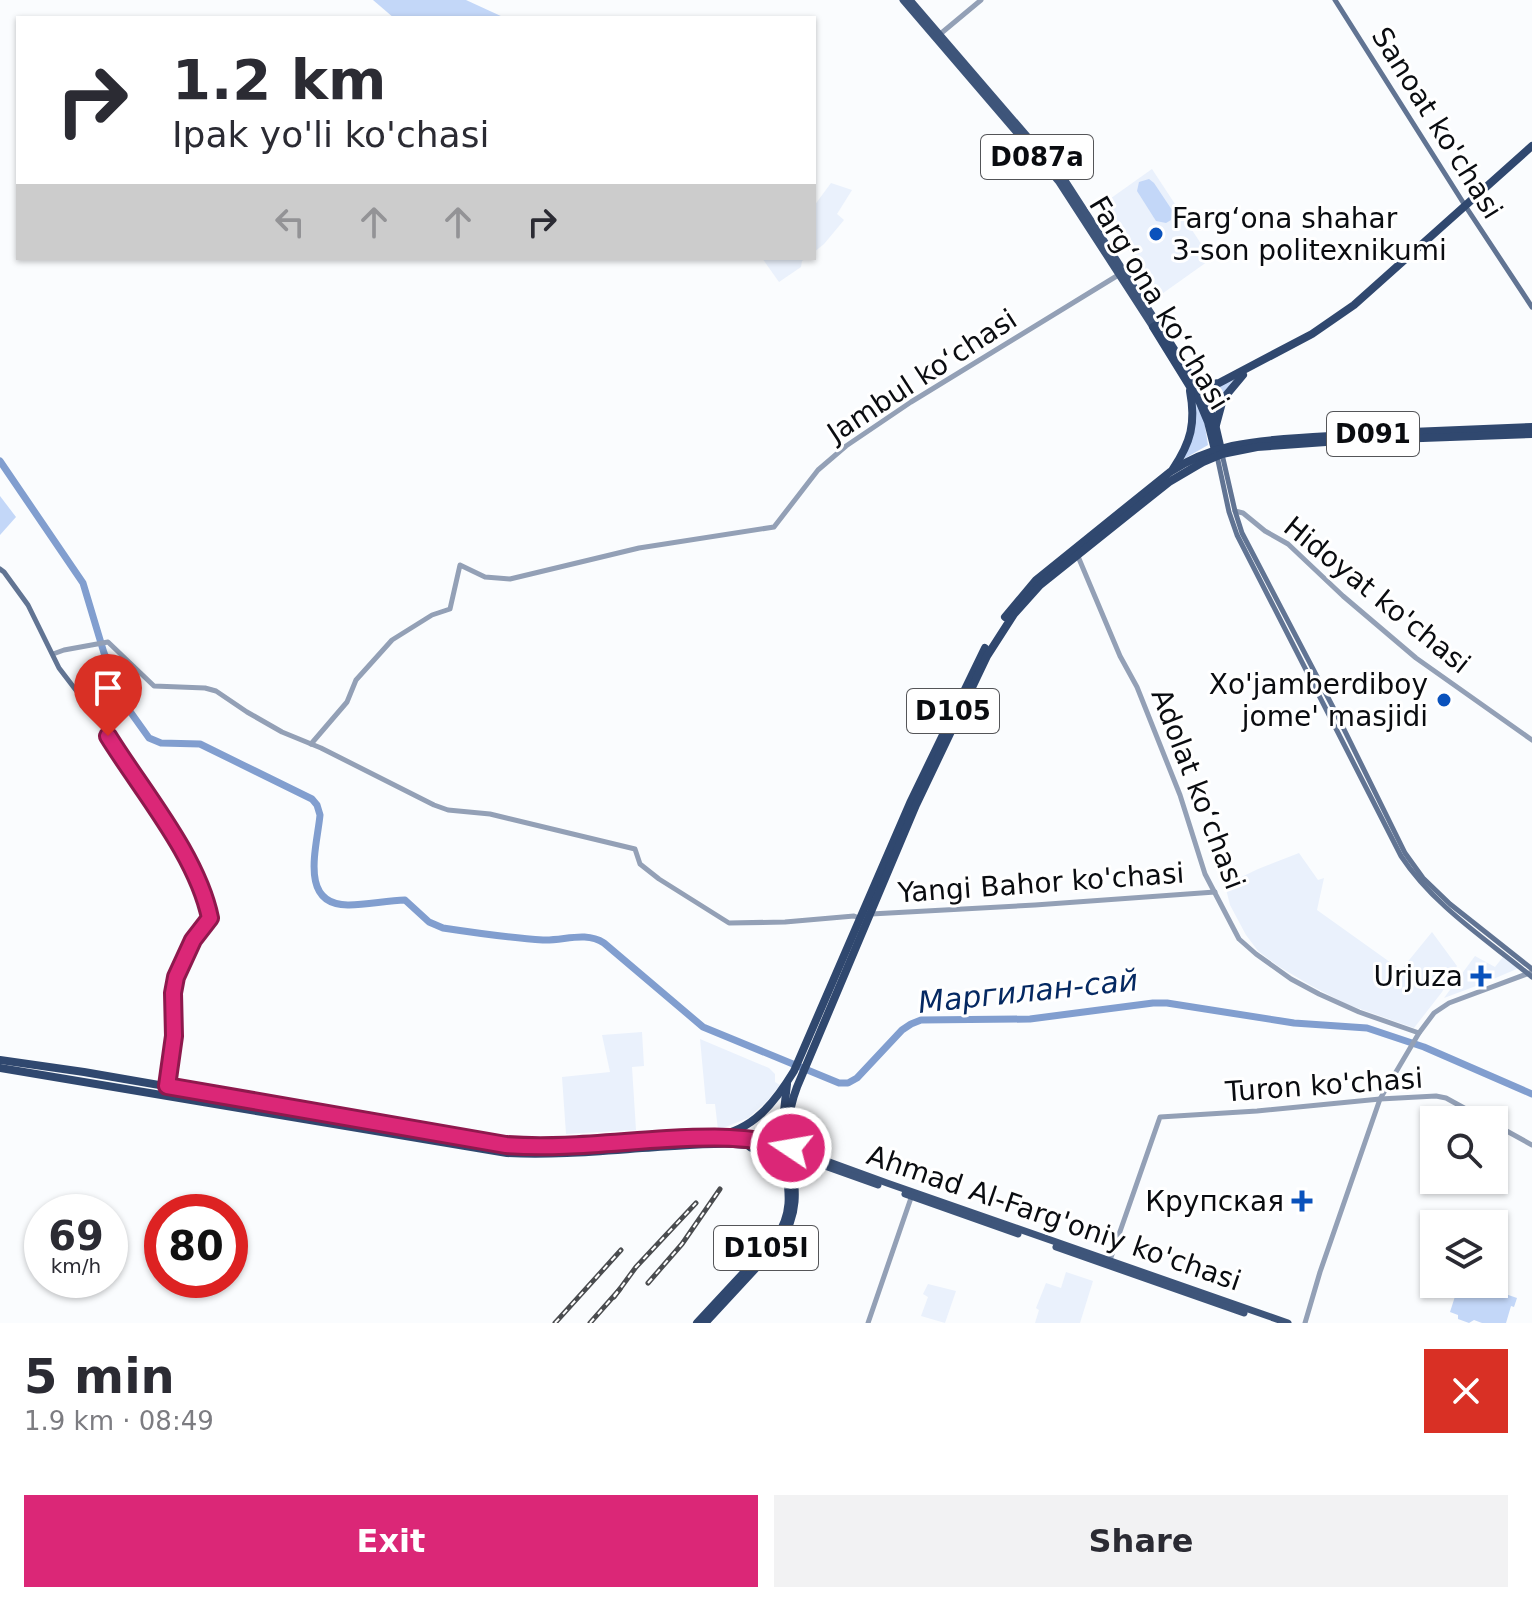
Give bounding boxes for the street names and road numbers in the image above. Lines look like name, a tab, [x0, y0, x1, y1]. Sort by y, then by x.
street label: Sanoat ko'chasi	[1365, 21, 1509, 225]
road number: D087a	[981, 135, 1093, 179]
street label: Fargʻona koʻchasi	[1082, 190, 1236, 416]
street label: Jambul koʻchasi	[820, 303, 1023, 451]
road number: D091	[1327, 412, 1419, 456]
street label: Hidoyat ko'chasi	[1277, 510, 1477, 680]
street label: Adolat koʻchasi	[1145, 684, 1251, 894]
road number: D105	[907, 689, 999, 733]
street label: Yangi Bahor ko'chasi	[896, 857, 1185, 910]
street label: Turon ko'chasi	[1223, 1062, 1424, 1108]
street label: Ahmad Al-Farg'oniy ko'chasi	[863, 1138, 1245, 1298]
road number: D105l	[714, 1226, 818, 1270]

